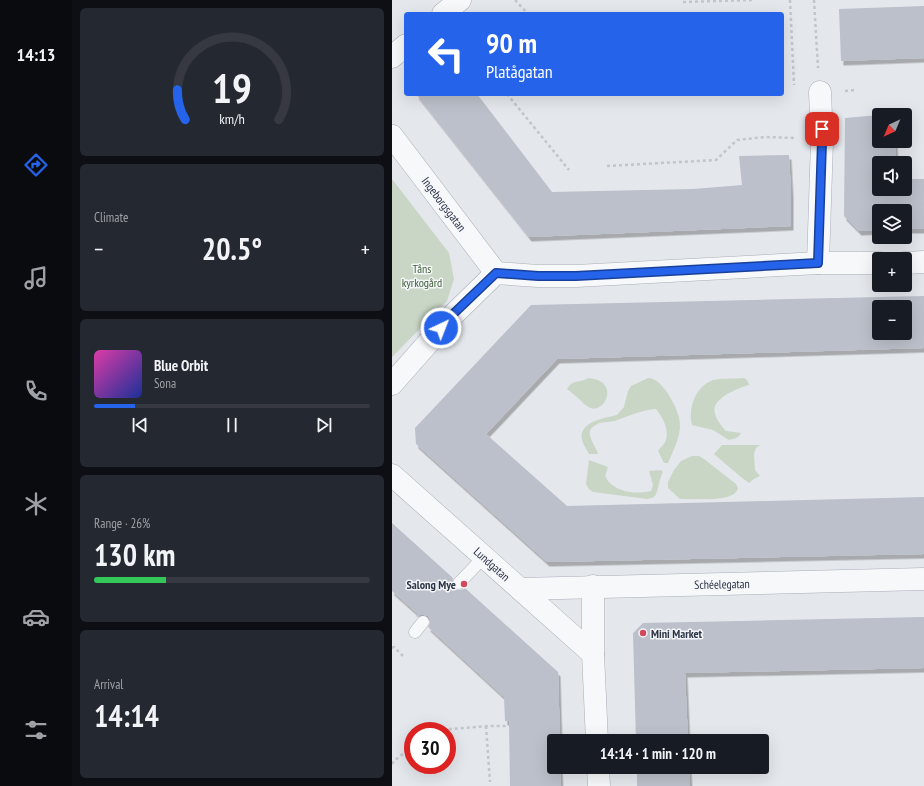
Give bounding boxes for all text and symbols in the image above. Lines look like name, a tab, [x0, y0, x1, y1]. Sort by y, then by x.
text: 90 m	[486, 24, 537, 61]
icon: left	[420, 28, 472, 80]
text: 14:13	[17, 43, 55, 66]
text: Platågatan	[486, 60, 553, 83]
text: 19	[212, 61, 252, 114]
text: km/h	[219, 108, 245, 127]
north arrow	[872, 108, 912, 148]
map controls	[872, 108, 912, 340]
pin	[805, 112, 839, 146]
icon: arrive	[811, 118, 833, 140]
icon: directions	[22, 151, 50, 179]
button: sound	[872, 156, 912, 196]
street label: Ingeborgsgatan	[419, 174, 469, 234]
button: layers	[872, 204, 912, 244]
text: Climate	[94, 209, 128, 226]
text: 20.5°	[202, 229, 262, 268]
text: −	[94, 235, 103, 263]
text: +	[361, 235, 370, 263]
button: +	[872, 252, 912, 292]
park label: Tåns kyrkogård	[402, 261, 442, 290]
icon: music	[22, 264, 50, 292]
button: −	[872, 300, 912, 340]
position arrow	[420, 307, 462, 349]
text: Blue Orbit	[154, 356, 208, 375]
text: Sona	[154, 375, 176, 392]
icon: phone	[22, 377, 50, 405]
icon: previous	[129, 414, 151, 436]
icon: pause	[221, 414, 243, 436]
icon: next	[313, 414, 335, 436]
icon: climate	[22, 490, 50, 518]
text: Range · 26%	[94, 515, 150, 532]
text: 130 km	[94, 535, 175, 574]
street label: Lundgatan	[471, 544, 513, 584]
street label: Schéelegatan	[694, 576, 750, 592]
place label: Salong Mye	[407, 577, 456, 592]
marker: Salong Mye	[459, 579, 469, 589]
icon: car	[22, 603, 50, 631]
place label: Mini Market	[651, 626, 703, 641]
marker: Mini Market	[638, 628, 648, 638]
text: Arrival	[94, 676, 123, 693]
text: 14:14	[94, 696, 159, 735]
icon: filters	[22, 716, 50, 744]
speed limit sign: 30	[404, 722, 456, 774]
text: 14:14 · 1 min · 120 m	[600, 744, 716, 763]

